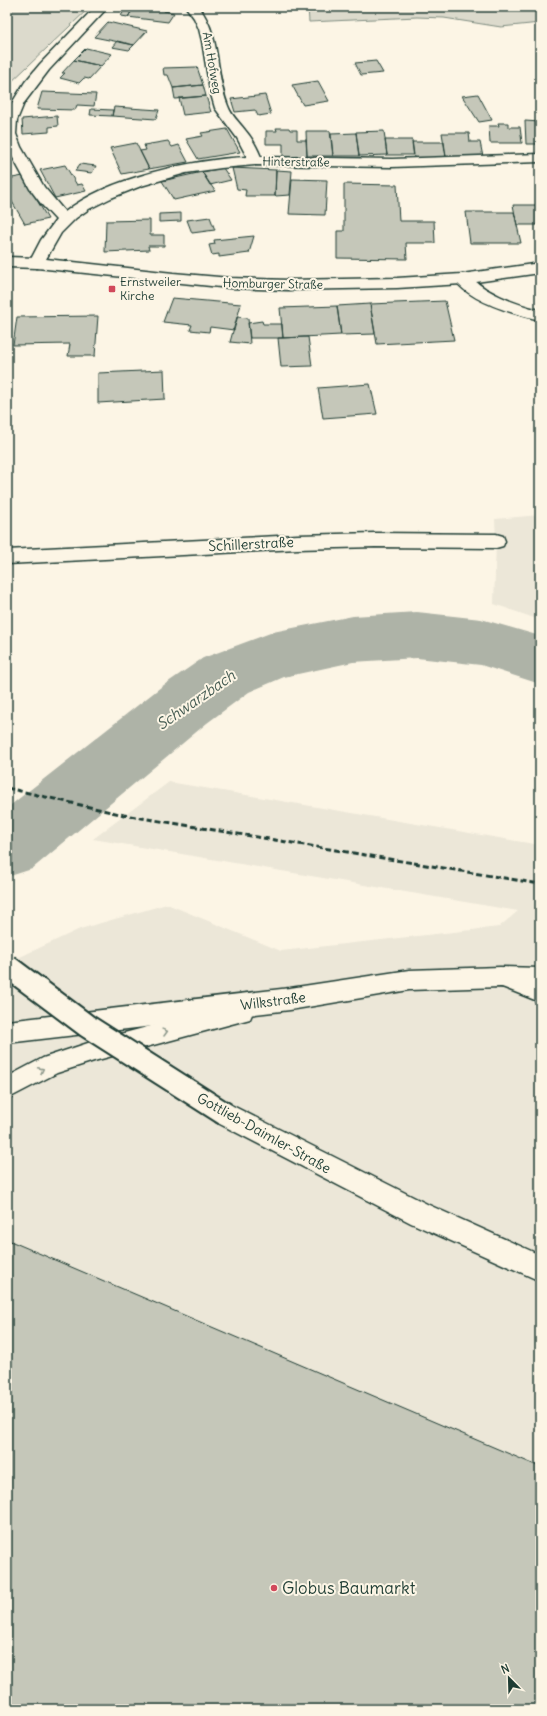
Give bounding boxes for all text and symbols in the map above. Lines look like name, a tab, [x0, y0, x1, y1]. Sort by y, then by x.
street label: Am Hofweg	[200, 31, 225, 95]
street label: Hinterstraße	[262, 153, 330, 170]
place label: Ernstweiler Kirche	[120, 274, 181, 303]
street label: Homburger Straße	[223, 275, 323, 292]
marker: Ernstweiler Kirche	[107, 284, 117, 294]
street label: Schillerstraße	[208, 533, 294, 555]
water label: Schwarzbach	[153, 665, 239, 734]
street label: Wilkstraße	[239, 988, 307, 1014]
one-way arrow	[161, 1028, 168, 1037]
one-way arrow	[37, 1067, 44, 1075]
street label: Gottlieb-Daimler-Straße	[194, 1089, 334, 1177]
place label: Globus Baumarkt	[282, 1577, 416, 1599]
marker: Globus Baumarkt	[269, 1583, 279, 1593]
north arrow	[489, 1658, 529, 1698]
text: N	[499, 1661, 511, 1677]

